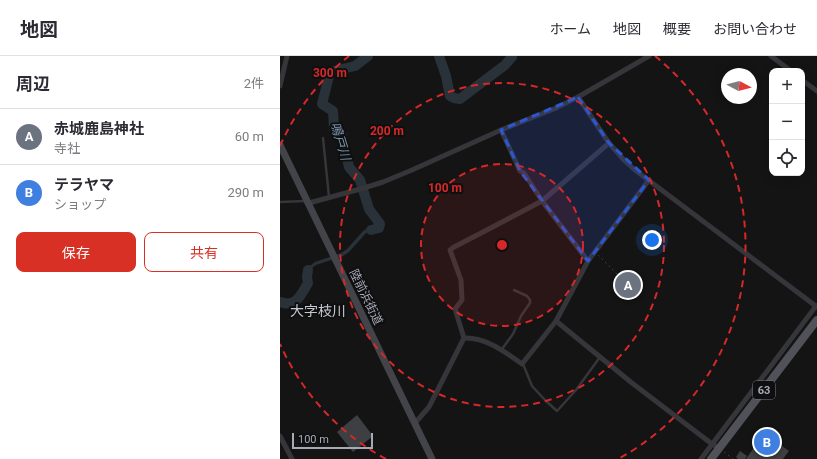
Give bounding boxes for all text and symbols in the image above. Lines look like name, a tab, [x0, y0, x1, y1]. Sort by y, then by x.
text: 地図	[20, 18, 58, 41]
text: ホーム	[549, 21, 591, 37]
text: 地図	[613, 21, 641, 37]
text: 概要	[663, 21, 691, 37]
text: お問い合わせ	[713, 21, 797, 37]
text: 300 m	[313, 66, 347, 80]
north arrow	[721, 68, 757, 104]
map controls	[769, 68, 805, 176]
button: +	[769, 68, 805, 104]
text: 周辺	[16, 74, 50, 94]
text: 2件	[244, 76, 264, 91]
button: −	[769, 104, 805, 140]
text: 赤城鹿島神社	[54, 120, 144, 138]
water label: 鳴戸川	[328, 120, 354, 164]
text: 200 m	[370, 124, 404, 138]
text: A	[25, 129, 33, 144]
text: 60 m	[235, 129, 264, 144]
button: locate	[769, 140, 805, 176]
text: 寺社	[54, 141, 80, 156]
text: テラヤマ	[54, 176, 114, 194]
text: 100 m	[428, 181, 462, 195]
text: B	[25, 185, 33, 200]
text: 290 m	[227, 185, 264, 200]
text: ショップ	[54, 197, 106, 212]
your location	[642, 230, 662, 250]
button: 保存	[16, 232, 136, 272]
button: 共有	[144, 232, 264, 272]
centre of rings	[495, 238, 509, 252]
street label: 陸前浜街道	[347, 267, 385, 327]
pin: A	[615, 270, 641, 300]
district label: 大字枝川	[290, 303, 346, 319]
road number: 63	[753, 381, 775, 399]
pin: B	[754, 427, 780, 457]
scale bar	[292, 431, 373, 450]
text: 100 m	[298, 433, 329, 446]

